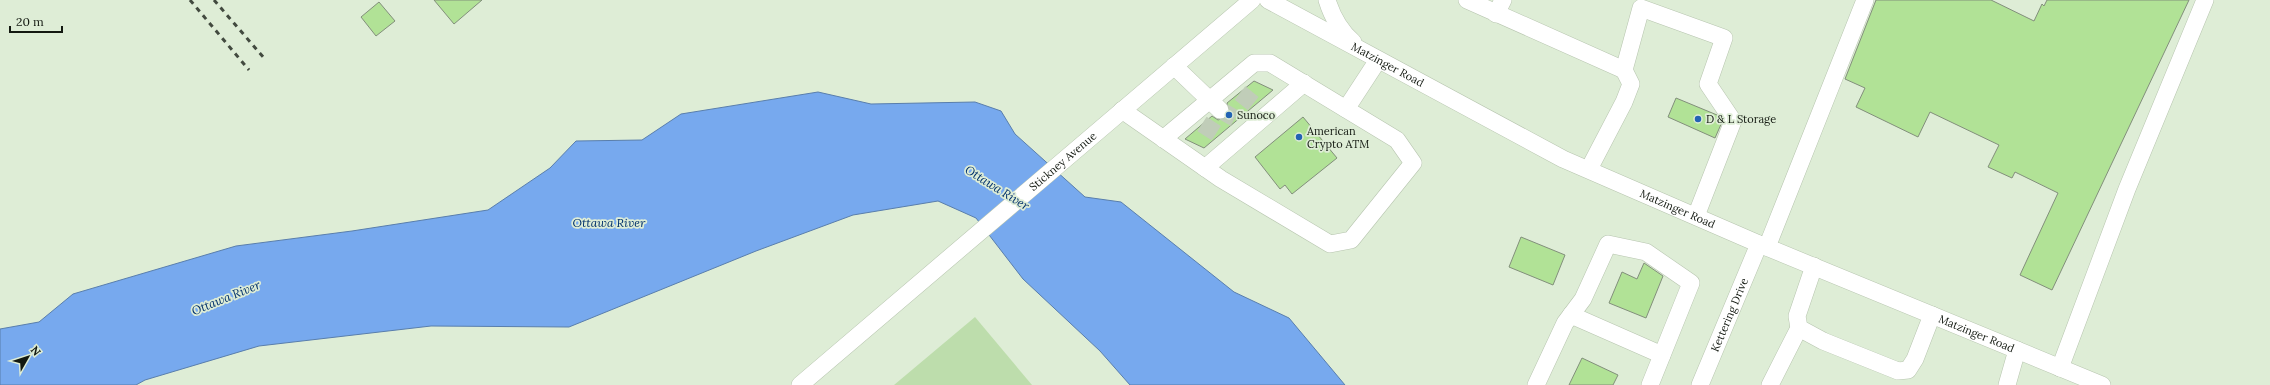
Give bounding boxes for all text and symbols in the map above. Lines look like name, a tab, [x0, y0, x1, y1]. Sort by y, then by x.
scale bar	[10, 8, 62, 34]
text: 20 m	[16, 14, 44, 29]
street label: Matzinger Road	[1349, 39, 1427, 90]
place label: Sunoco	[1237, 108, 1275, 122]
marker: Sunoco	[1224, 110, 1234, 120]
place label: D & L Storage	[1706, 112, 1776, 126]
marker: D & L Storage	[1693, 114, 1703, 124]
place label: American Crypto ATM	[1306, 124, 1369, 151]
street label: Stickney Avenue	[1026, 129, 1099, 194]
marker: American Crypto ATM	[1294, 132, 1304, 142]
water label: Ottawa River	[962, 162, 1033, 214]
street label: Matzinger Road	[1638, 186, 1718, 231]
water label: Ottawa River	[573, 215, 646, 230]
street label: Kettering Drive	[1708, 276, 1751, 354]
water label: Ottawa River	[189, 277, 263, 318]
street label: Matzinger Road	[1937, 312, 2017, 355]
north arrow	[8, 337, 48, 377]
text: N	[28, 343, 44, 359]

